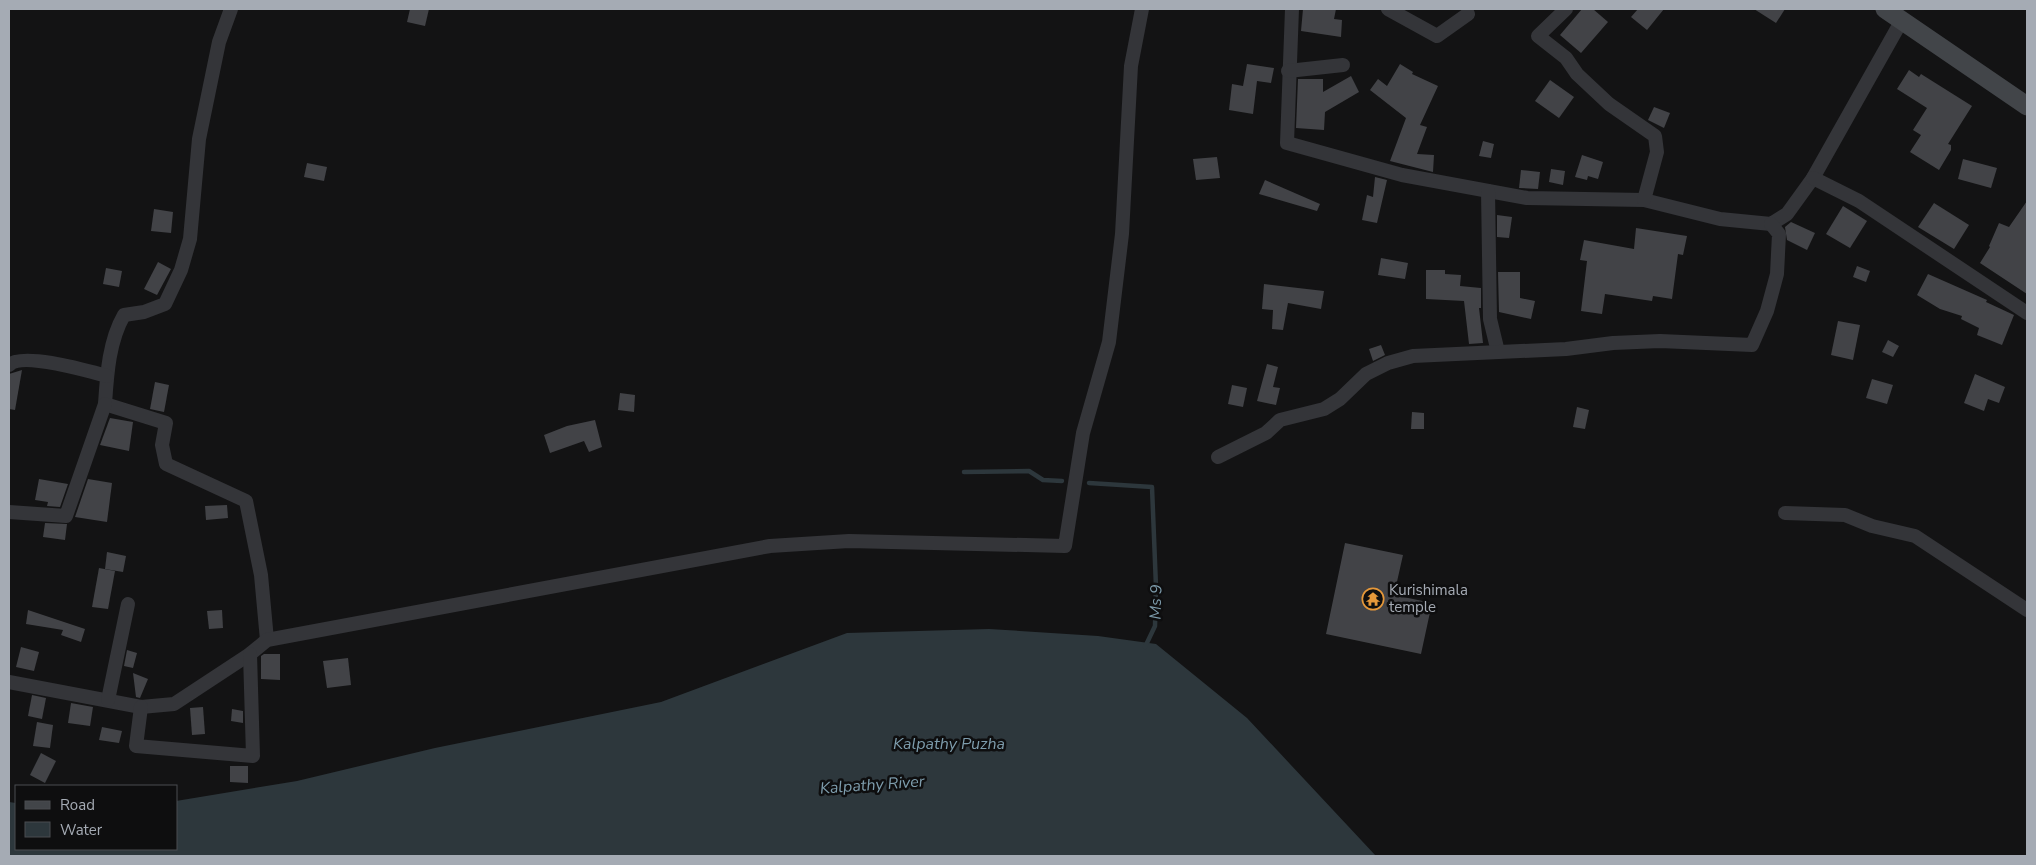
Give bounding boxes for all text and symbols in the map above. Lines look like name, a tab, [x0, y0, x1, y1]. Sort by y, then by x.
place label: Kurishimala temple	[1389, 580, 1468, 617]
water label: Ms 9	[1144, 584, 1168, 620]
temple icon: Kurishimala temple	[1361, 587, 1385, 611]
water label: Kalpathy Puzha	[893, 733, 1005, 755]
water label: Kalpathy River	[819, 770, 926, 800]
legend	[15, 785, 178, 850]
text: Road	[60, 795, 95, 815]
text: Water	[60, 820, 103, 840]

